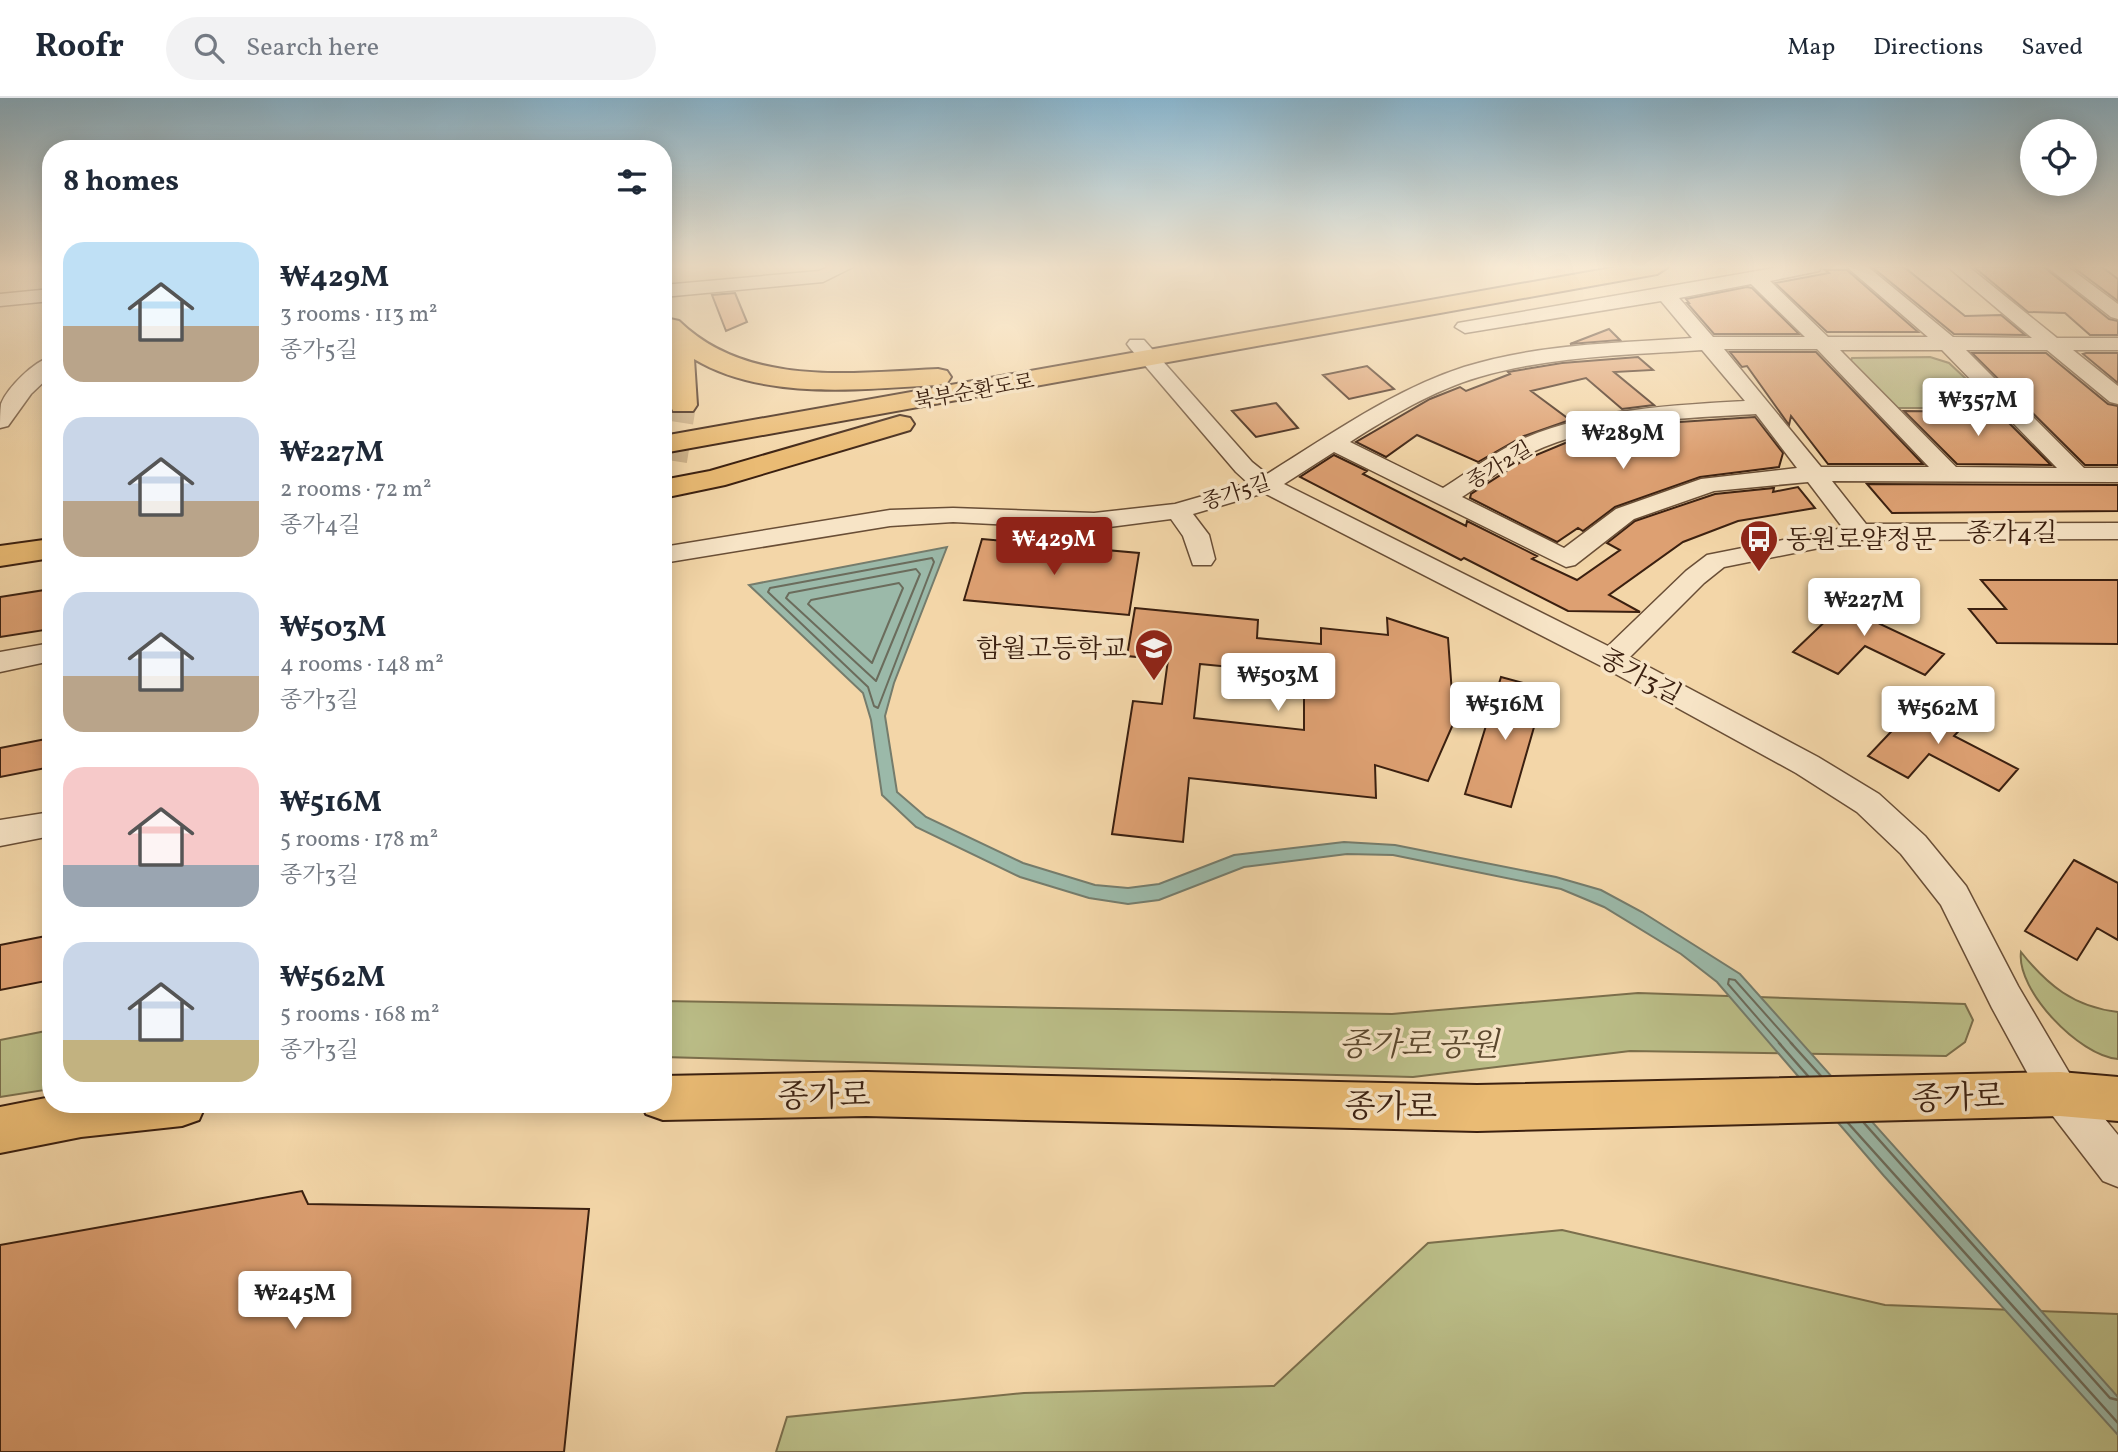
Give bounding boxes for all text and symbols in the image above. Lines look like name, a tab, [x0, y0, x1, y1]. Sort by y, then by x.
search box	[166, 17, 656, 80]
text: Roofr	[35, 25, 124, 71]
icon: search	[190, 29, 228, 67]
text: Search here	[246, 30, 379, 66]
text: Map	[1787, 31, 1835, 65]
text: Directions	[1873, 31, 1983, 65]
text: Saved	[2021, 31, 2083, 65]
map controls	[2020, 119, 2097, 196]
button: locate	[2020, 119, 2097, 196]
text: 8 homes	[63, 161, 179, 203]
icon: filters	[613, 163, 651, 201]
text: ₩429M	[280, 257, 389, 299]
icon: home	[119, 270, 203, 354]
text: 3 rooms · 113 m²	[280, 299, 438, 331]
text: 종가5길	[280, 335, 358, 367]
street label: 북부순환도로	[912, 368, 1037, 417]
pin: ₩357M	[1929, 378, 2027, 438]
text: ₩357M	[1939, 385, 2017, 417]
pin: ₩289M	[1574, 412, 1672, 471]
text: ₩289M	[1582, 418, 1664, 450]
text: ₩227M	[280, 432, 384, 474]
street label: 종가2길	[1461, 435, 1538, 497]
icon: home	[119, 445, 203, 529]
street label: 종가5길	[1198, 469, 1275, 518]
text: 2 rooms · 72 m²	[280, 474, 431, 506]
text: 종가4길	[280, 510, 360, 542]
street label: 종가4길	[1967, 516, 2057, 552]
pin: ₩429M	[1005, 518, 1103, 577]
bus stop icon: 동원로얄정문	[1738, 518, 1780, 573]
place label: 동원로얄정문	[1786, 523, 1937, 559]
text: ₩429M	[1012, 524, 1096, 556]
pin: ₩227M	[1815, 578, 1913, 638]
text: ₩227M	[1824, 585, 1904, 617]
text: ₩503M	[280, 607, 386, 649]
icon: home	[119, 620, 203, 704]
school or university icon: 함월고등학교	[1133, 627, 1175, 682]
place label: 함월고등학교	[976, 632, 1127, 668]
street label: 종가3길	[1592, 641, 1688, 714]
text: 4 rooms · 148 m²	[280, 649, 444, 681]
pin: ₩503M	[1229, 654, 1327, 713]
text: ₩503M	[1237, 660, 1319, 692]
pin: ₩516M	[1456, 682, 1554, 742]
text: 종가3길	[280, 685, 358, 717]
pin: ₩562M	[1889, 686, 1987, 746]
text: ₩516M	[1466, 689, 1544, 721]
text: ₩562M	[1898, 693, 1978, 725]
text: ₩516M	[280, 782, 382, 824]
icon: home	[119, 795, 203, 879]
text: 5 rooms · 178 m²	[280, 824, 438, 856]
text: 종가3길	[280, 860, 358, 892]
text: ₩562M	[280, 957, 385, 999]
icon: home	[119, 970, 203, 1054]
text: 5 rooms · 168 m²	[280, 999, 439, 1031]
park label: 종가로 공원	[1339, 1025, 1501, 1069]
text: 종가3길	[280, 1035, 358, 1067]
street label: 종가로	[777, 1075, 871, 1121]
street label: 종가로	[1911, 1076, 2005, 1124]
street label: 종가로	[1344, 1086, 1438, 1132]
pin: ₩245M	[246, 1272, 344, 1331]
text: ₩245M	[254, 1278, 336, 1310]

